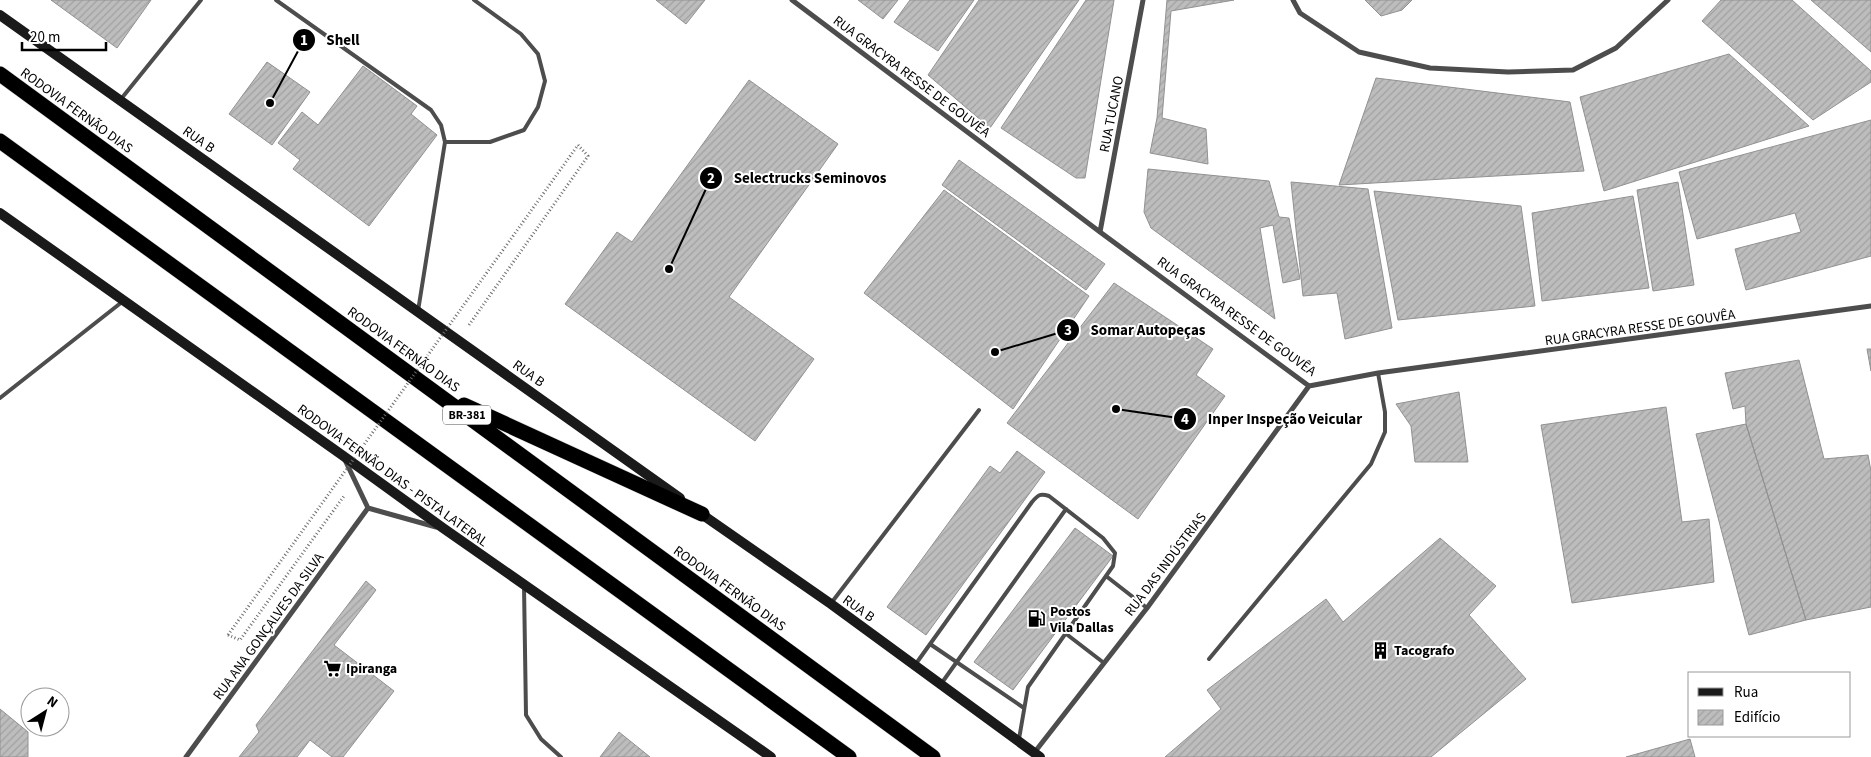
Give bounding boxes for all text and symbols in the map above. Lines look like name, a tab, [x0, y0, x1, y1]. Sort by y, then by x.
street label: RUA GRACYRA RESSE DE GOUVÊA	[829, 11, 994, 143]
scale bar	[22, 20, 106, 52]
callout: Shell	[291, 25, 369, 55]
text: 20 m	[30, 27, 60, 48]
text: 1	[300, 30, 308, 51]
text: Shell	[326, 30, 360, 51]
street label: RODOVIA FERNÃO DIAS	[16, 63, 137, 158]
street label: RUA TUCANO	[1095, 74, 1129, 154]
street label: RUA B	[178, 121, 219, 158]
callout: Selectrucks Seminovos	[699, 163, 897, 193]
text: 2	[707, 168, 715, 189]
text: Selectrucks Seminovos	[734, 168, 887, 189]
street label: RUA GRACYRA RESSE DE GOUVÊA	[1153, 252, 1320, 382]
street label: RODOVIA FERNÃO DIAS	[343, 302, 464, 397]
street label: RUA GRACYRA RESSE DE GOUVÊA	[1544, 305, 1737, 351]
callout: Somar Autopeças	[1055, 315, 1215, 345]
text: 3	[1064, 320, 1072, 341]
text: Somar Autopeças	[1090, 320, 1206, 341]
street label: RUA B	[508, 355, 549, 392]
street label: RODOVIA FERNÃO DIAS - PISTA LATERAL	[293, 400, 492, 552]
callout: Inper Inspeção Veicular	[1172, 404, 1372, 434]
road number: BR-381	[443, 406, 491, 424]
text: 4	[1181, 409, 1189, 430]
text: Inper Inspeção Veicular	[1208, 409, 1362, 430]
street label: RUA DAS INDÚSTRIAS	[1120, 509, 1211, 621]
street label: RODOVIA FERNÃO DIAS	[669, 541, 790, 636]
street label: RUA ANA GONÇALVES DA SILVA	[208, 548, 329, 704]
street label: RUA B	[838, 590, 879, 627]
place label: Postos Vila Dallas	[1049, 602, 1114, 638]
fuel station icon: Postos Vila Dallas	[1026, 609, 1046, 629]
building icon: Tacografo	[1370, 640, 1390, 660]
place label: Tacografo	[1394, 641, 1455, 661]
supermarket icon: Ipiranga	[322, 658, 342, 678]
place label: Ipiranga	[346, 659, 397, 679]
legend	[1688, 672, 1851, 737]
text: Rua	[1734, 682, 1758, 703]
north arrow	[20, 687, 70, 737]
text: N	[42, 691, 62, 713]
text: Edifício	[1734, 707, 1781, 728]

